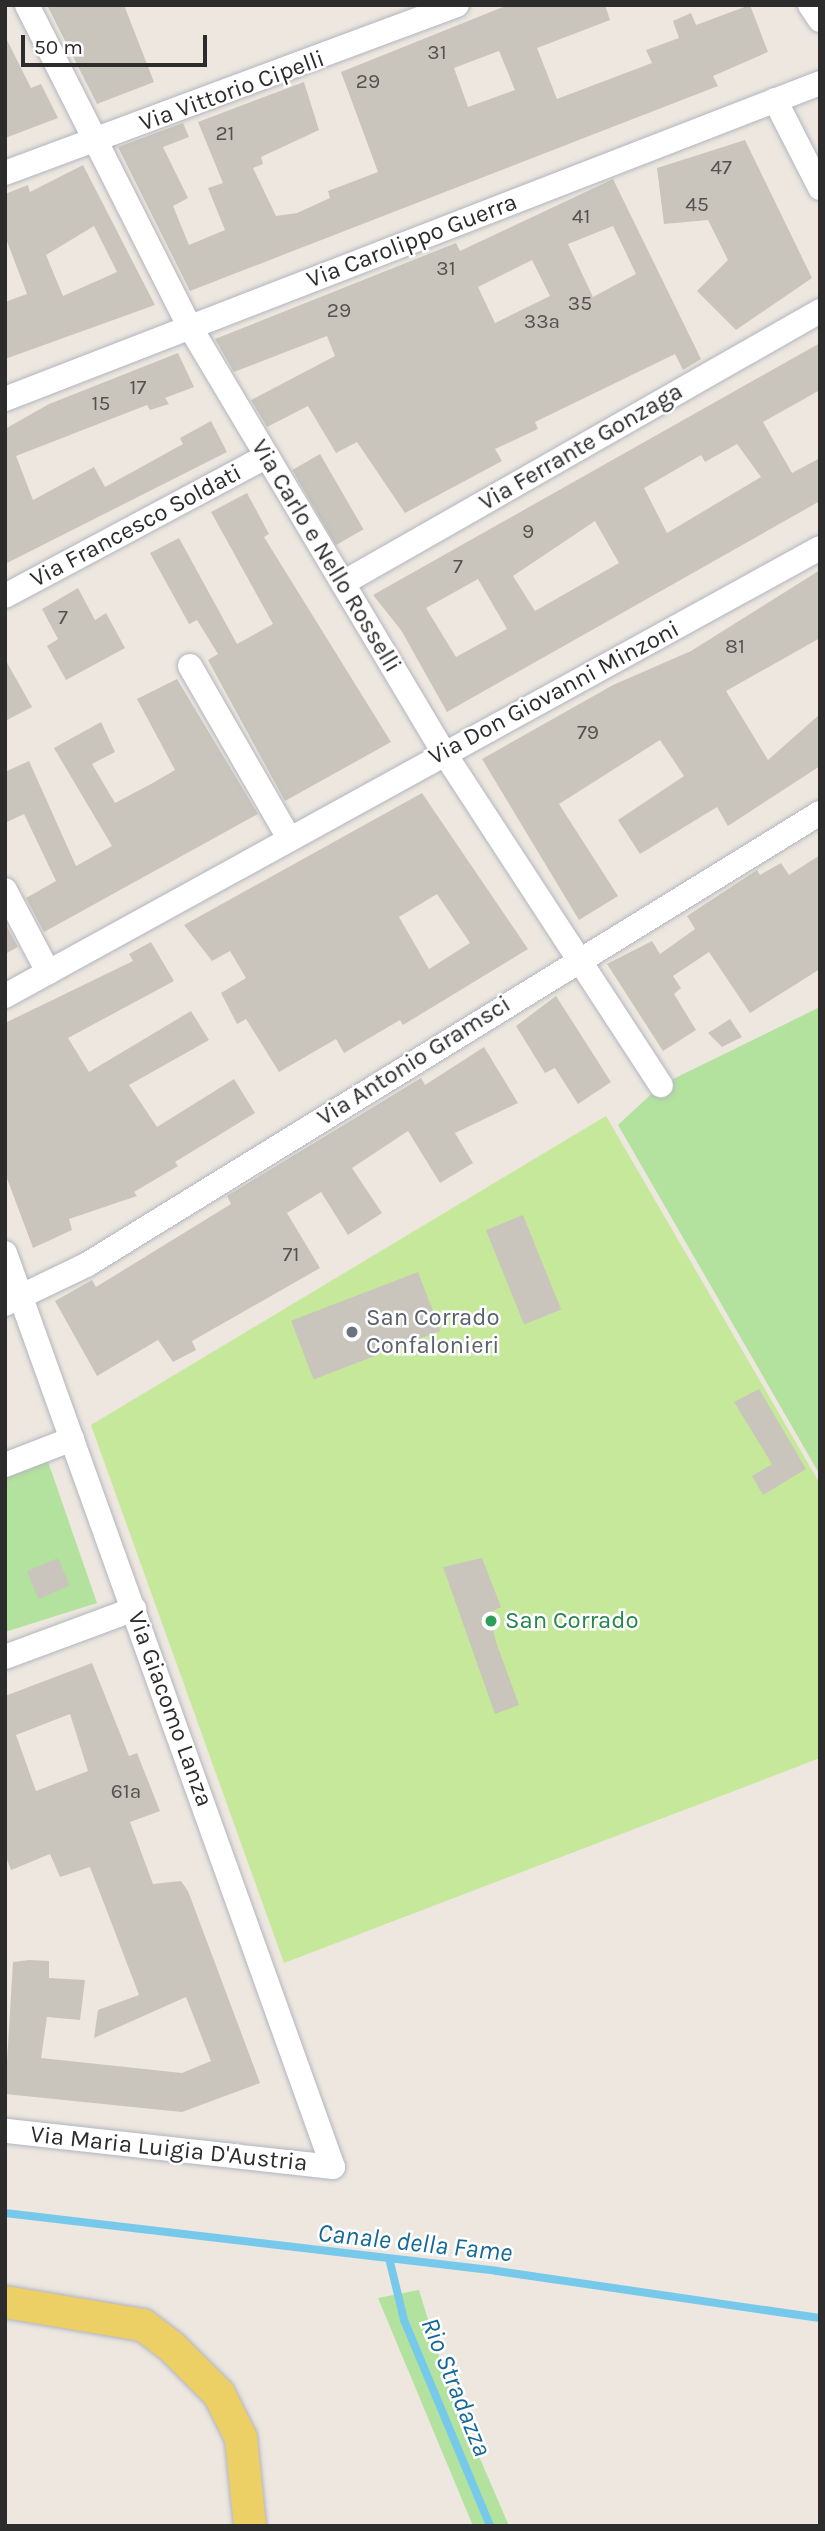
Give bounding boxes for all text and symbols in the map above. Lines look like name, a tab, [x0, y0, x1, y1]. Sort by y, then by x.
scale bar	[24, 21, 210, 65]
text: 50 m	[34, 35, 83, 59]
house number: 31	[427, 39, 447, 65]
street label: Via Vittorio Cipelli	[136, 44, 328, 138]
house number: 29	[356, 68, 380, 94]
house number: 21	[215, 120, 235, 146]
house number: 47	[710, 154, 732, 180]
street label: Via Carolippo Guerra	[303, 188, 521, 294]
house number: 45	[685, 191, 709, 217]
house number: 41	[572, 203, 590, 229]
house number: 31	[436, 255, 456, 281]
house number: 35	[568, 290, 592, 316]
house number: 29	[327, 297, 351, 323]
house number: 33a	[524, 308, 560, 334]
house number: 17	[130, 374, 146, 400]
street label: Via Ferrante Gonzaga	[474, 377, 688, 517]
house number: 15	[92, 390, 110, 416]
street label: Via Carlo e Nello Rosselli	[245, 434, 407, 678]
street label: Via Francesco Soldati	[26, 458, 246, 594]
house number: 9	[522, 518, 534, 544]
house number: 7	[453, 553, 463, 579]
house number: 7	[58, 604, 68, 630]
street label: Via Don Giovanni Minzoni	[424, 615, 684, 771]
house number: 81	[725, 633, 745, 659]
house number: 79	[577, 719, 599, 745]
street label: Via Antonio Gramsci	[312, 990, 516, 1132]
house number: 71	[283, 1241, 299, 1267]
place label: San Corrado Confalonieri	[366, 1304, 500, 1360]
marker: San Corrado Confalonieri	[344, 1324, 360, 1340]
street label: Via Giacomo Lanza	[121, 1607, 219, 1811]
place label: San Corrado	[505, 1607, 639, 1635]
marker: San Corrado	[483, 1613, 499, 1629]
house number: 61a	[111, 1778, 141, 1804]
street label: Via Maria Luigia D'Austria	[29, 2120, 309, 2178]
water label: Canale della Fame	[316, 2217, 514, 2269]
water label: Rio Stradazza	[414, 2313, 498, 2461]

